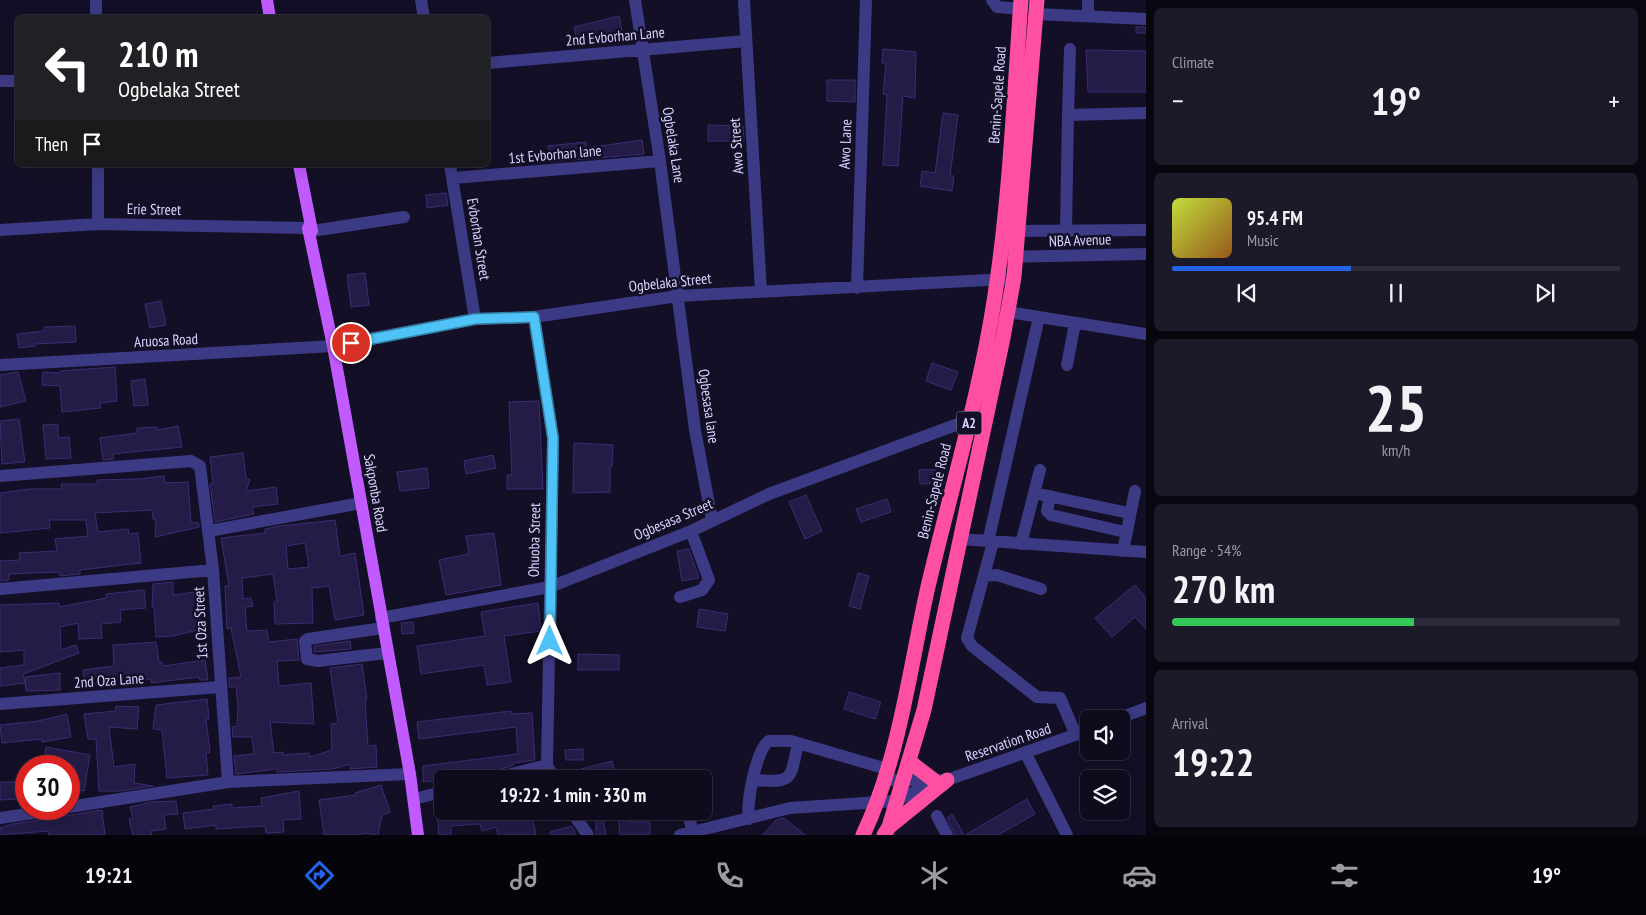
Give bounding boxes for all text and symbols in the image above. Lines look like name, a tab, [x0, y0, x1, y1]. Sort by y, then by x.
street label: 2nd Evborhan Lane	[565, 22, 665, 50]
text: 210 m	[118, 31, 199, 77]
icon: left	[35, 35, 100, 100]
street label: Benin-Sapele Road	[984, 46, 1010, 144]
text: Climate	[1172, 52, 1214, 72]
text: Ogbelaka Street	[118, 75, 240, 103]
text: 19°	[1371, 76, 1421, 125]
text: −	[1172, 82, 1184, 119]
text: +	[1608, 82, 1620, 119]
street label: Ogbelaka Lane	[659, 106, 689, 184]
street label: Awo Street	[725, 117, 747, 175]
street label: Awo Lane	[835, 119, 855, 169]
icon: arrive	[78, 130, 106, 158]
text: Then	[35, 132, 68, 156]
street label: 1st Evborhan lane	[508, 140, 602, 168]
street label: Evborhan Street	[463, 197, 495, 281]
street label: Erie Street	[127, 199, 181, 219]
text: 95.4 FM	[1247, 206, 1303, 230]
street label: NBA Avenue	[1048, 229, 1112, 251]
text: Music	[1247, 230, 1279, 250]
street label: Ogbelaka Street	[628, 268, 712, 296]
icon: previous	[1233, 279, 1261, 307]
icon: pause	[1382, 279, 1410, 307]
icon: next	[1531, 279, 1559, 307]
pin	[330, 322, 372, 364]
street label: Aruosa Road	[134, 329, 198, 351]
icon: arrive	[337, 329, 365, 357]
text: 25	[1365, 365, 1427, 449]
street label: Ogbesasa lane	[694, 368, 724, 444]
road number: A2	[956, 412, 982, 434]
text: km/h	[1382, 440, 1410, 460]
street label: Benin-Sapele Road	[913, 441, 955, 541]
street label: Sakponba Road	[360, 452, 392, 534]
street label: Ogbesasa Street	[631, 494, 715, 544]
street label: Ohuoba Street	[524, 503, 544, 577]
text: Range · 54%	[1172, 540, 1241, 560]
text: 270 km	[1172, 564, 1275, 613]
street label: 1st Oza Street	[189, 586, 211, 660]
position arrow	[523, 614, 575, 666]
street label: 2nd Oza Lane	[73, 668, 145, 692]
map controls	[1080, 710, 1130, 820]
button: sound	[1080, 710, 1130, 760]
text: Arrival	[1172, 713, 1208, 733]
street label: Reservation Road	[963, 718, 1053, 766]
text: 19:22	[1172, 737, 1254, 786]
speed limit sign: 30	[15, 755, 80, 820]
button: layers	[1080, 770, 1130, 820]
text: 19:22 · 1 min · 330 m	[500, 783, 646, 807]
icon: directions	[302, 858, 337, 893]
icon: music	[507, 858, 542, 893]
icon: phone	[712, 858, 747, 893]
icon: climate	[917, 858, 952, 893]
icon: car	[1122, 858, 1157, 893]
icon: filters	[1327, 858, 1362, 893]
text: 19:21	[85, 861, 133, 889]
text: 19°	[1532, 861, 1561, 889]

